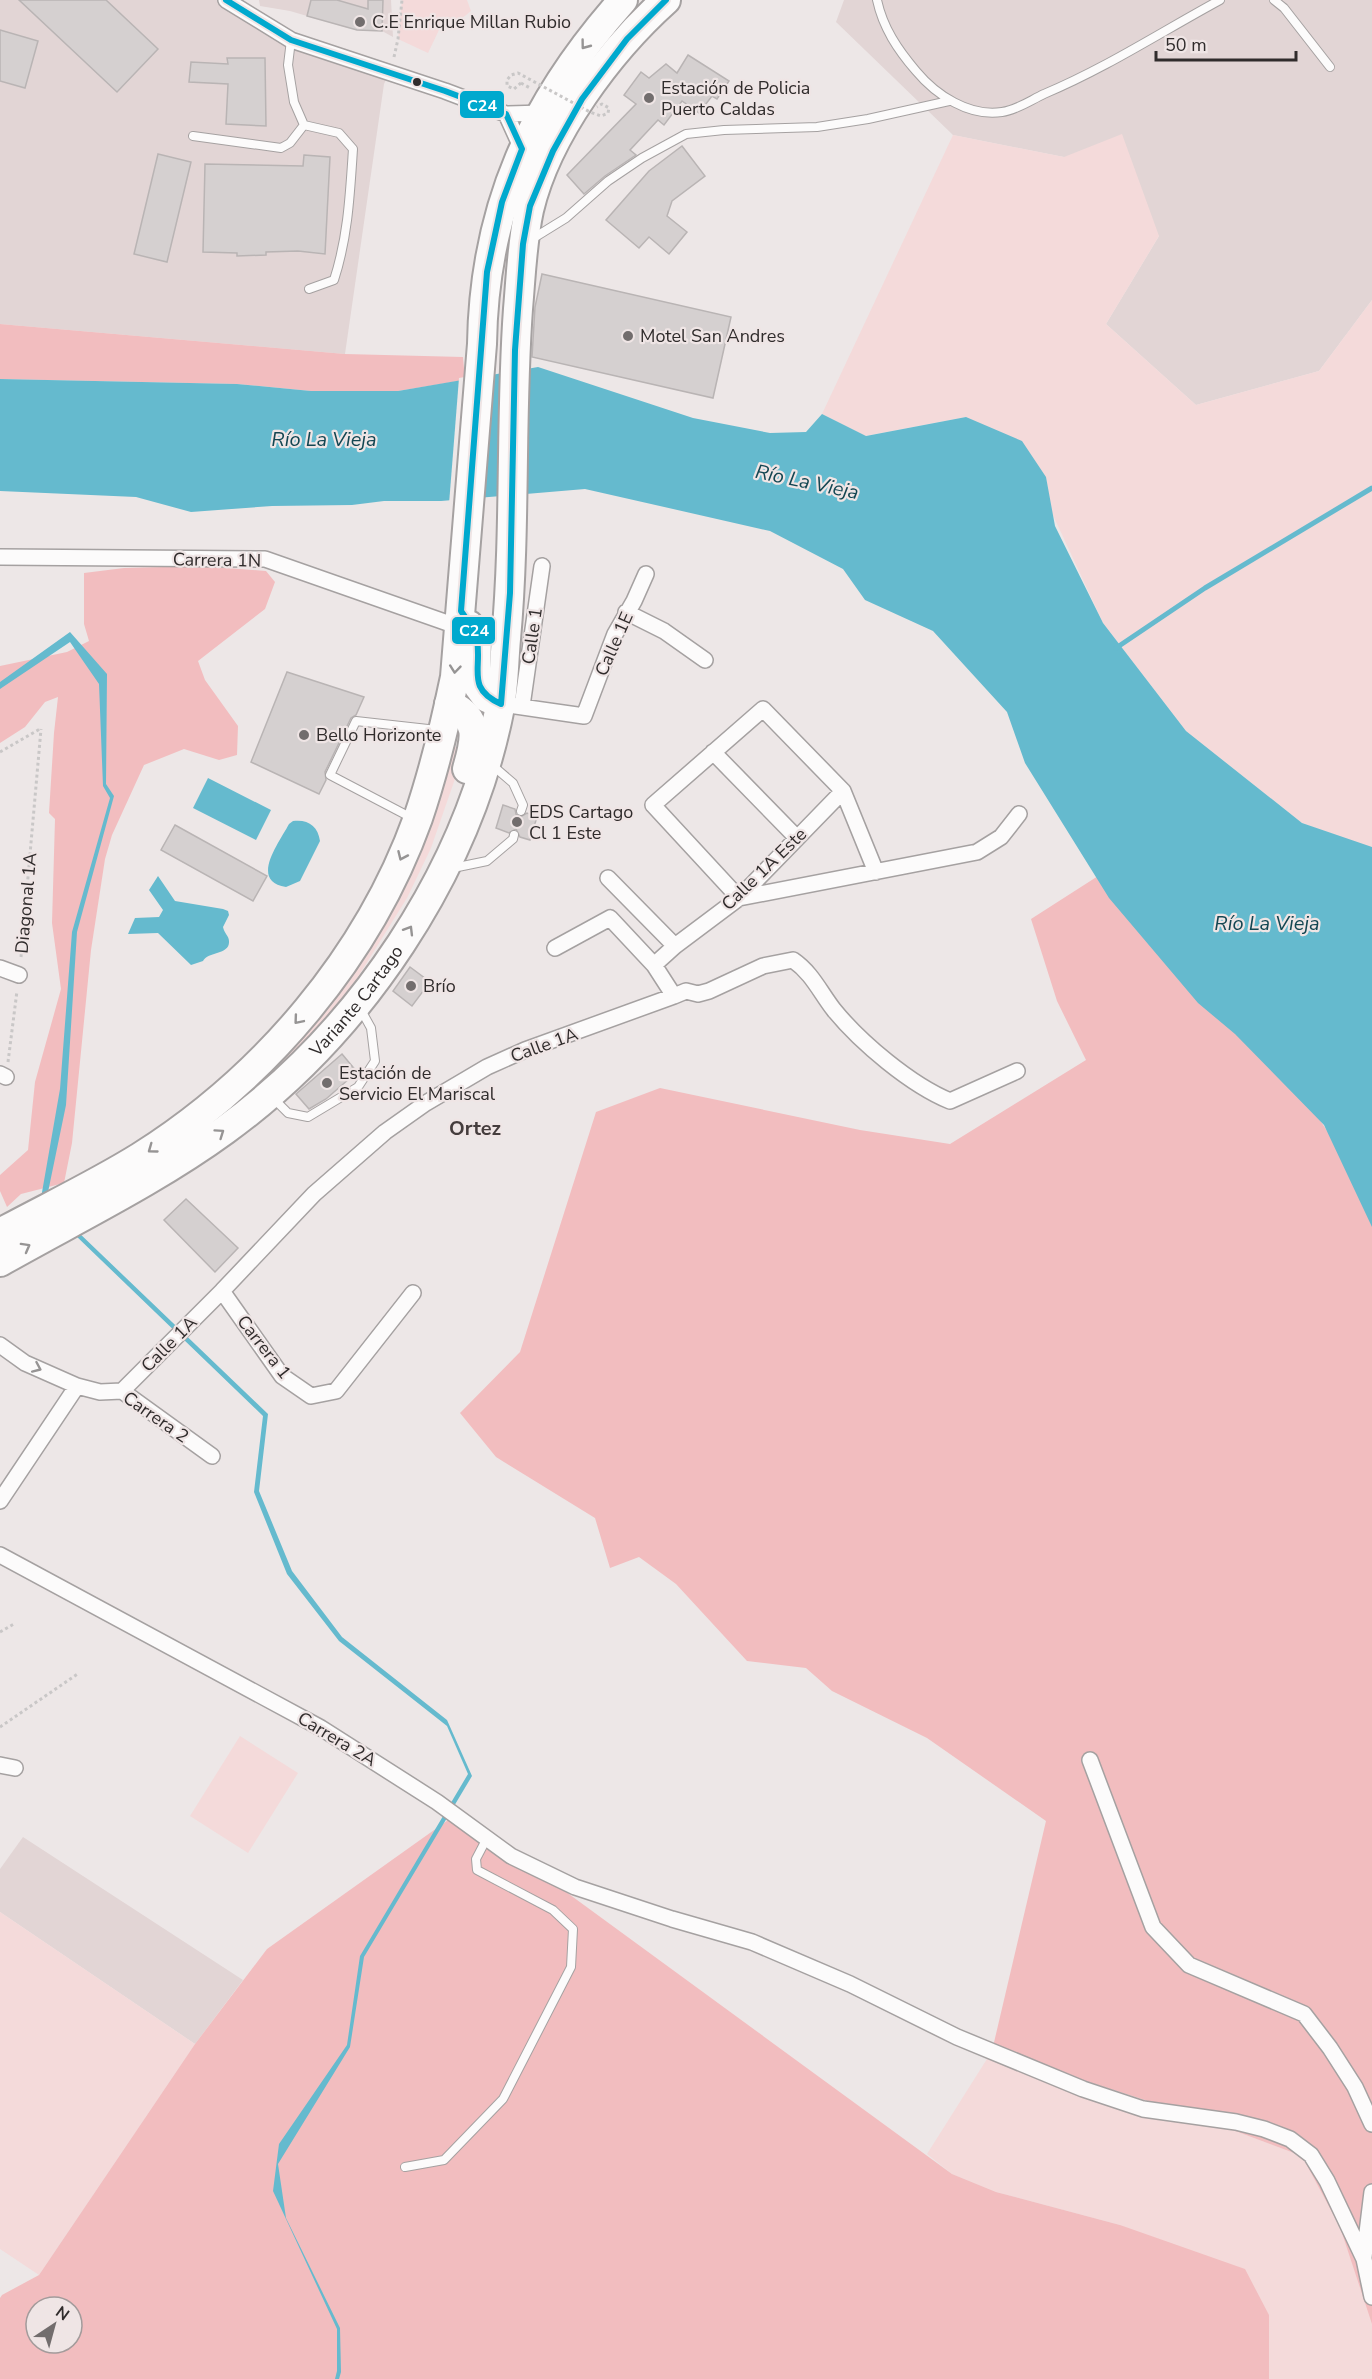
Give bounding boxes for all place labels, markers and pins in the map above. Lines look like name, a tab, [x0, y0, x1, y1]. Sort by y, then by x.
place label: C.E Enrique Millan Rubio	[372, 10, 571, 34]
marker: C.E Enrique Millan Rubio	[353, 15, 367, 29]
unlabelled marker	[411, 76, 423, 88]
place label: Estación de Policia Puerto Caldas	[661, 76, 810, 121]
marker: Estación de Policia Puerto Caldas	[642, 91, 656, 105]
place label: Motel San Andres	[640, 324, 785, 348]
marker: Motel San Andres	[621, 329, 635, 343]
place label: Bello Horizonte	[316, 723, 441, 747]
marker: Bello Horizonte	[297, 728, 311, 742]
place label: EDS Cartago Cl 1 Este	[529, 800, 633, 845]
marker: EDS Cartago Cl 1 Este	[510, 815, 524, 829]
place label: Brío	[423, 974, 456, 998]
marker: Brío	[404, 979, 418, 993]
place label: Estación de Servicio El Mariscal	[339, 1061, 496, 1106]
marker: Estación de Servicio El Mariscal	[320, 1076, 334, 1090]

